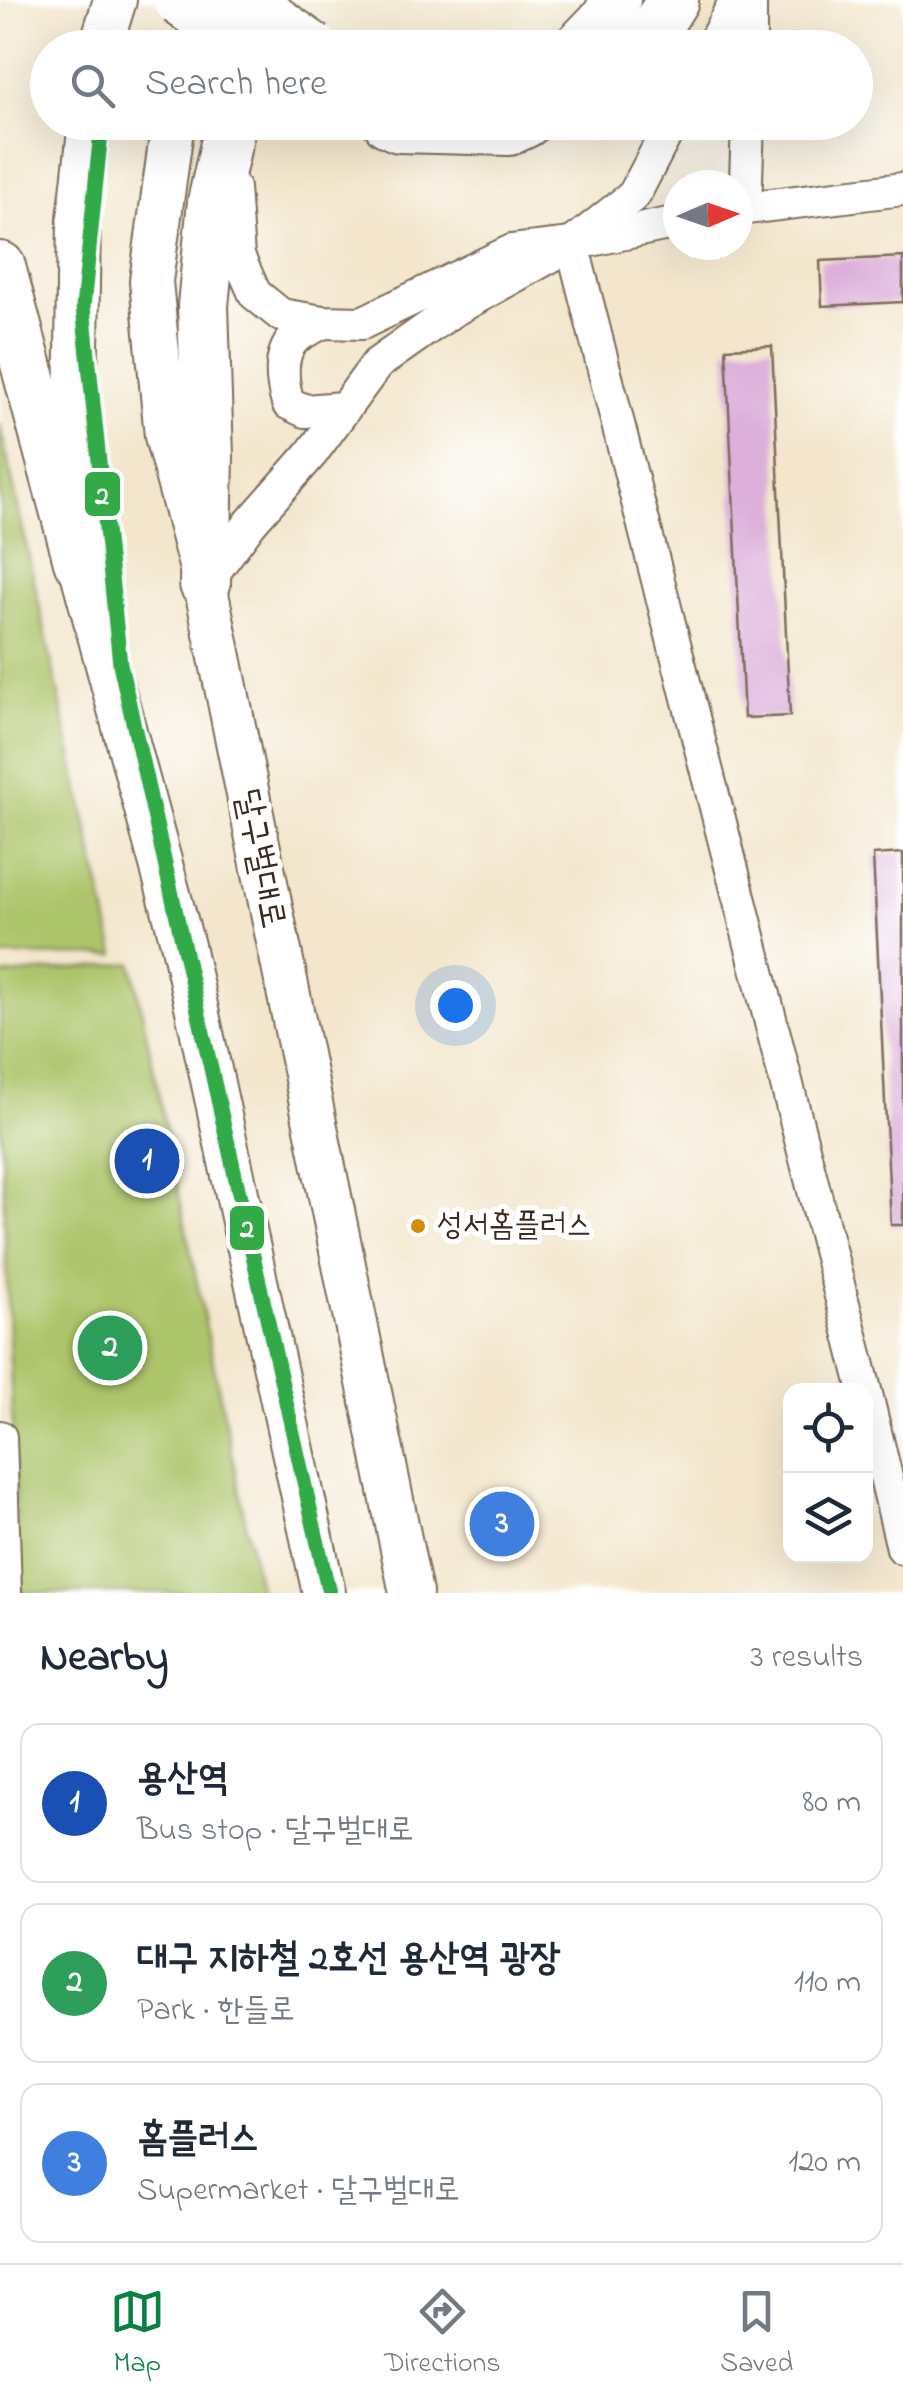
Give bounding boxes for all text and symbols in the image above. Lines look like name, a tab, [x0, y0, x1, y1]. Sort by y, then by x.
search box	[30, 30, 873, 140]
text: Search here	[145, 57, 327, 113]
icon: search	[65, 58, 120, 113]
north arrow	[663, 170, 753, 260]
line badge: 2	[83, 470, 122, 518]
text: 2	[94, 477, 109, 518]
street label: 달구벌대로	[221, 785, 297, 933]
your location	[430, 980, 481, 1031]
pin: 1	[114, 1124, 180, 1198]
place label: 성서홈플러스	[437, 1203, 592, 1250]
line badge: 2	[228, 1204, 266, 1252]
text: 2	[239, 1210, 254, 1251]
marker: 성서홈플러스	[408, 1216, 428, 1236]
pin: 2	[78, 1310, 142, 1386]
map controls	[783, 1383, 873, 1563]
button: locate	[783, 1383, 873, 1473]
button: layers	[783, 1473, 873, 1563]
pin: 3	[470, 1486, 534, 1562]
text: Nearby	[40, 1628, 168, 1689]
text: 3 results	[751, 1635, 863, 1682]
text: 용산역	[137, 1752, 229, 1808]
text: 1	[69, 1780, 80, 1827]
text: 80 m	[802, 1780, 861, 1827]
text: Bus stop · 달구벌대로	[137, 1808, 414, 1855]
text: 대구 지하철 2호선 용산역 광장	[137, 1932, 561, 1988]
text: 2	[67, 1960, 82, 2007]
text: 110 m	[794, 1960, 861, 2007]
text: Park · 한들로	[137, 1988, 295, 2035]
text: 홈플러스	[137, 2112, 259, 2168]
text: 3	[68, 2140, 81, 2187]
text: 120 m	[788, 2140, 861, 2187]
text: Supermarket · 달구벌대로	[137, 2168, 460, 2215]
tab: Map	[110, 2284, 165, 2385]
tab: Directions	[384, 2284, 501, 2385]
tab: Saved	[720, 2284, 793, 2385]

